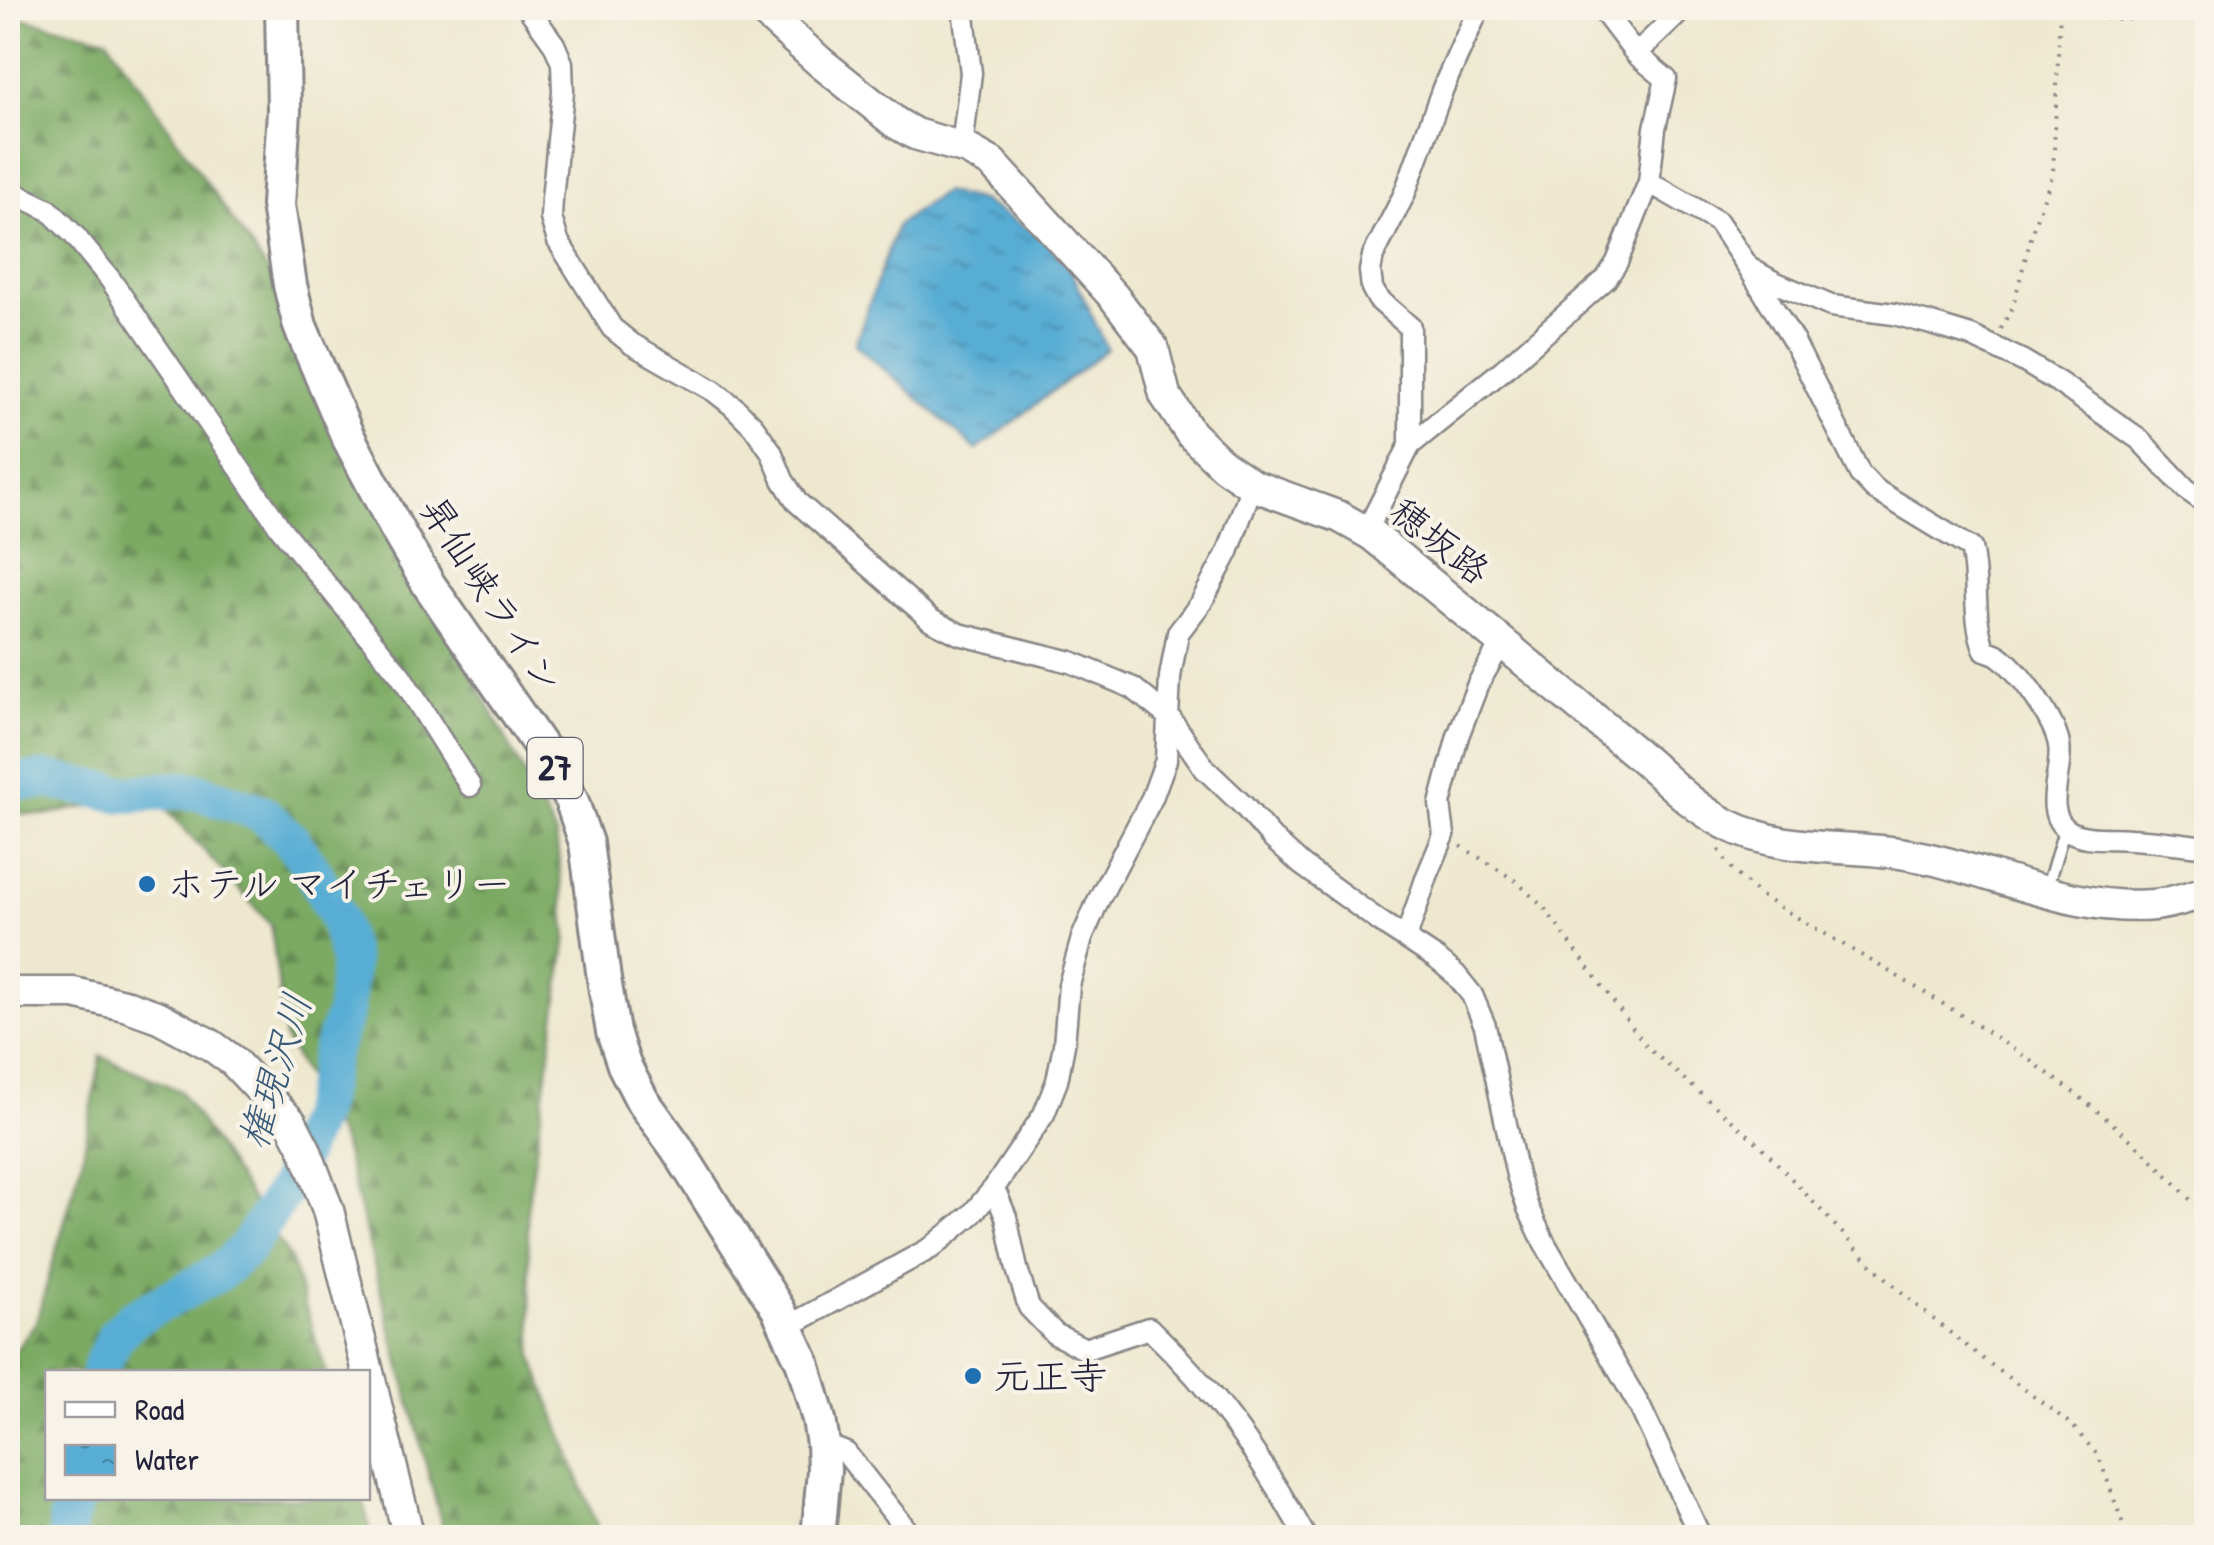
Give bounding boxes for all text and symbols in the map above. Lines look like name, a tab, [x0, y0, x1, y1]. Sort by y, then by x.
street label: 昇仙峡ライン	[408, 485, 575, 704]
street label: 穂坂路	[1380, 485, 1502, 596]
road number: 27	[528, 738, 582, 798]
place label: ホテル マイチェリー	[167, 857, 511, 909]
marker: ホテル マイチェリー	[136, 873, 158, 895]
water label: 権現沢川	[225, 986, 323, 1155]
place label: 元正寺	[993, 1349, 1107, 1401]
marker: 元正寺	[962, 1365, 984, 1387]
legend	[45, 1370, 370, 1500]
text: Road	[135, 1389, 184, 1429]
text: Water	[135, 1439, 199, 1479]

